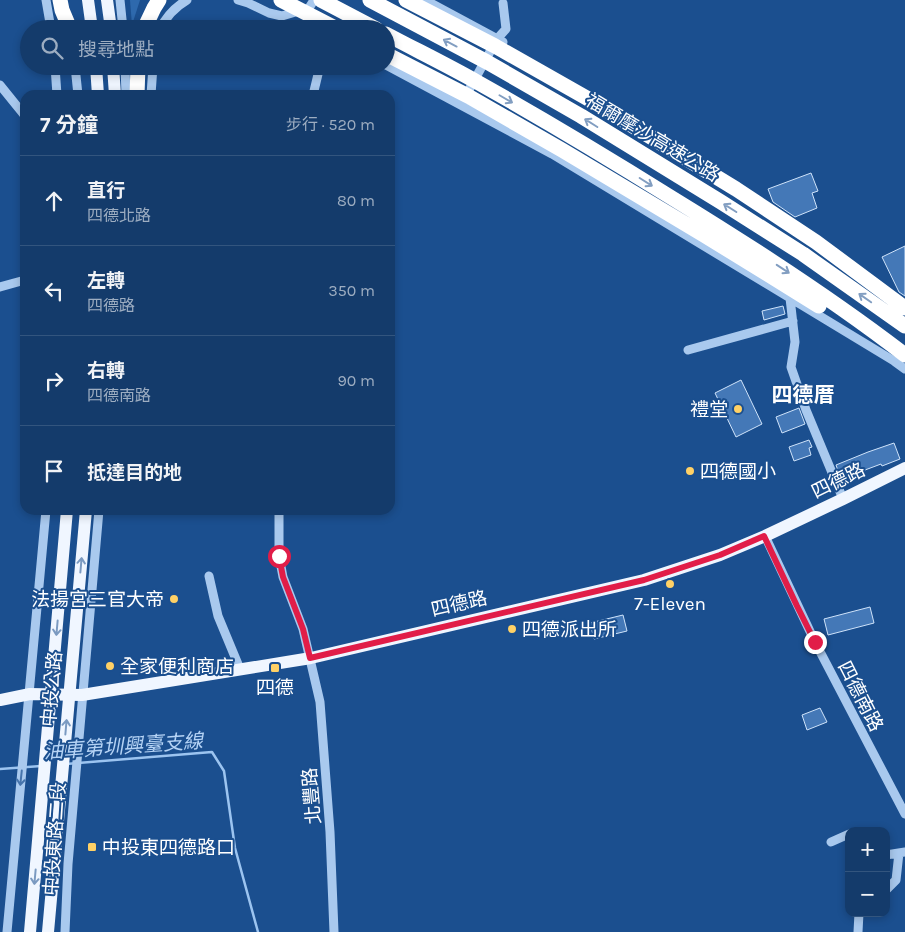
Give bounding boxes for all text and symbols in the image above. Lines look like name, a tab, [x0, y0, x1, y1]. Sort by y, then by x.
search box	[20, 20, 395, 75]
icon: search	[38, 34, 66, 62]
one-way arrow	[443, 38, 458, 47]
text: 搜尋地點	[78, 39, 154, 61]
street label: 福爾摩沙高速公路	[582, 89, 723, 186]
one-way arrow	[499, 94, 513, 104]
text: 7 分鐘	[40, 113, 98, 137]
text: 步行 · 520 m	[286, 115, 375, 134]
one-way arrow	[585, 117, 599, 127]
one-way arrow	[638, 177, 652, 187]
text: 直行	[87, 180, 125, 202]
icon: ahead	[40, 187, 68, 215]
text: 80 m	[337, 191, 375, 210]
one-way arrow	[723, 202, 737, 212]
text: 四德北路	[87, 206, 151, 225]
one-way arrow	[776, 264, 790, 274]
text: 左轉	[87, 270, 125, 292]
icon: left	[40, 277, 68, 305]
text: 350 m	[328, 281, 375, 300]
one-way arrow	[858, 293, 872, 303]
text: 四德路	[87, 296, 135, 315]
text: 右轉	[87, 360, 125, 382]
icon: right	[40, 367, 68, 395]
text: 90 m	[337, 371, 375, 390]
district label: 四德厝	[772, 383, 835, 407]
text: 四德南路	[87, 386, 151, 405]
place label: 禮堂	[690, 399, 728, 421]
marker: 禮堂	[732, 403, 744, 415]
icon: arrive	[40, 457, 68, 485]
street label: 四德路	[808, 459, 869, 503]
place label: 四德國小	[700, 461, 776, 483]
text: 抵達目的地	[87, 462, 182, 484]
marker: 四德國小	[684, 465, 696, 477]
route start	[268, 545, 291, 568]
one-way arrow	[76, 557, 86, 573]
marker: 7-Eleven	[664, 578, 676, 590]
street label: 四德路	[429, 587, 489, 621]
place label: 法揚宮三官大帝	[31, 589, 164, 611]
marker: 法揚宮三官大帝	[168, 593, 180, 605]
place label: 7-Eleven	[634, 593, 706, 615]
place label: 四德派出所	[522, 619, 617, 641]
one-way arrow	[52, 620, 61, 636]
marker: 四德派出所	[506, 623, 518, 635]
route end	[804, 631, 827, 654]
street label: 中投公路	[38, 650, 66, 728]
place label: 全家便利商店	[120, 656, 234, 678]
street label: 四德南路	[833, 658, 887, 735]
marker: 全家便利商店	[104, 660, 116, 672]
marker: 四德	[269, 662, 281, 674]
place label: 四德	[256, 677, 294, 699]
one-way arrow	[62, 719, 71, 735]
water label: 油車第圳興臺支線	[42, 729, 206, 764]
street label: 北豐路	[299, 767, 325, 825]
one-way arrow	[16, 769, 26, 785]
street label: 中投東路二段	[40, 781, 70, 897]
map controls	[845, 827, 890, 917]
button: +	[845, 827, 890, 872]
place label: 中投東四德路口	[102, 837, 235, 859]
marker: 中投東四德路口	[86, 841, 98, 853]
one-way arrow	[30, 869, 39, 885]
button: −	[845, 872, 890, 917]

